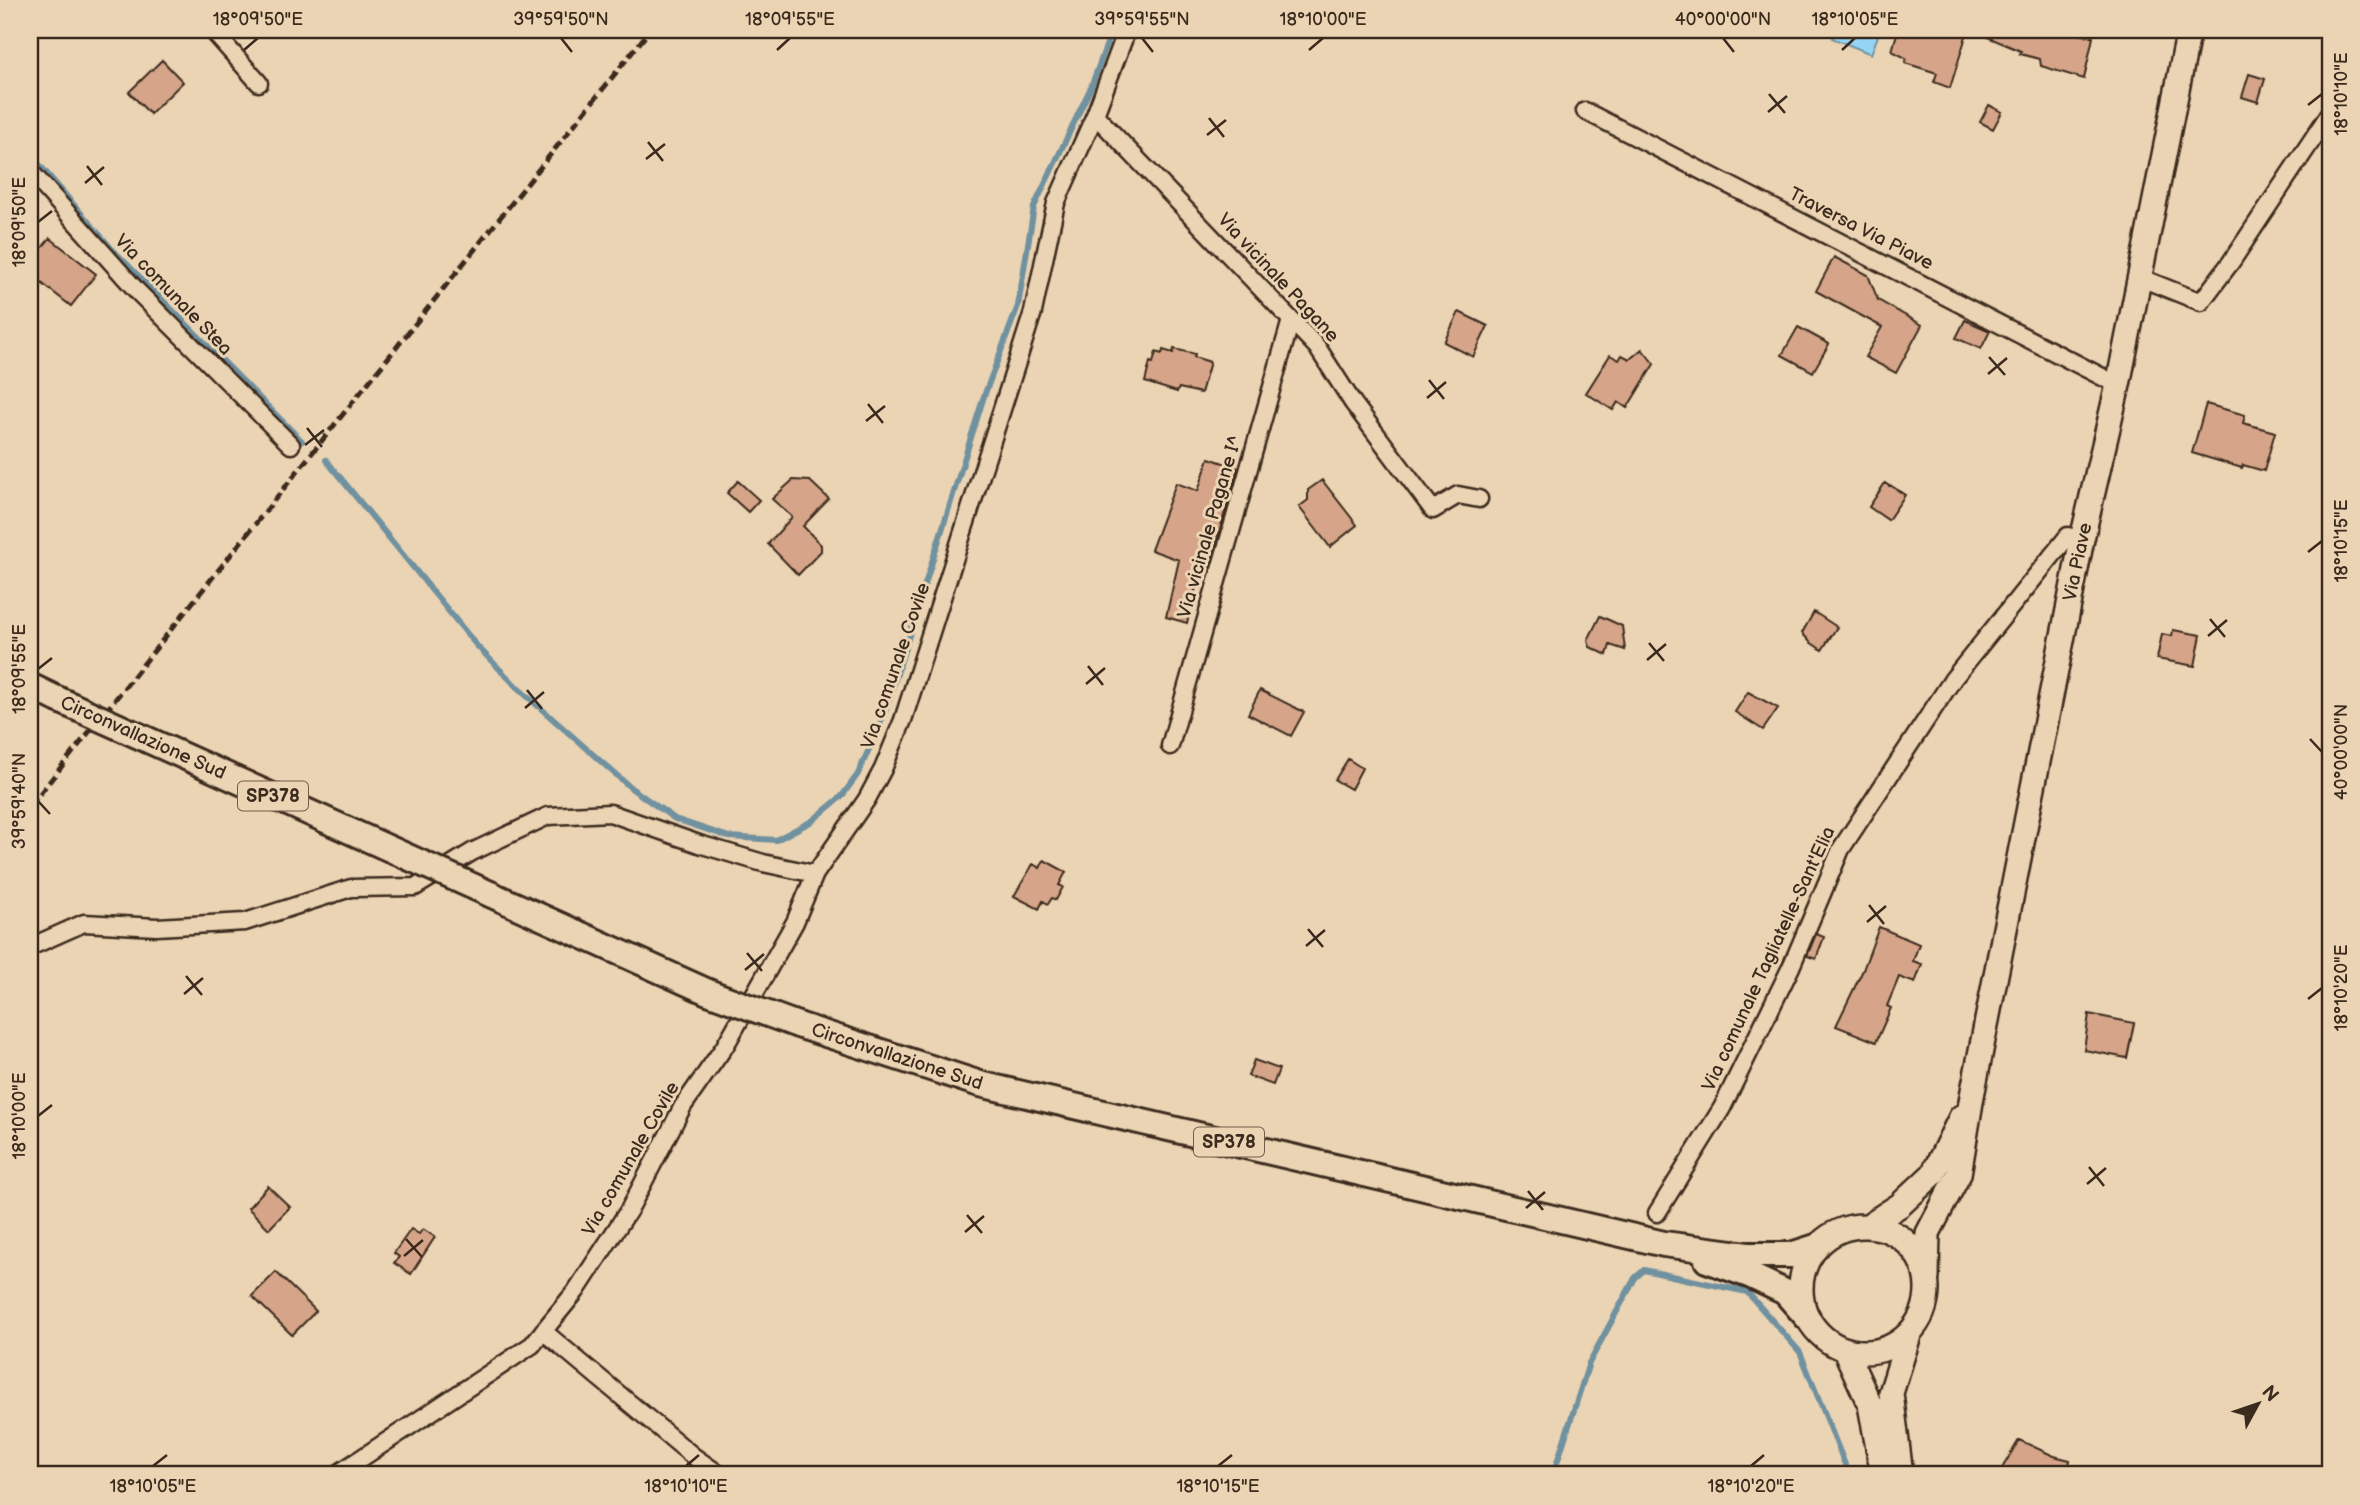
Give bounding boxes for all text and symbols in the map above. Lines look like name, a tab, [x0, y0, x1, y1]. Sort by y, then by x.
text: 18°09'50"E	[213, 9, 303, 30]
text: 39°59'50"N	[513, 9, 609, 30]
text: 18°09'55"E	[745, 9, 835, 30]
text: 39°59'55"N	[1094, 9, 1190, 30]
text: 18°10'00"E	[1279, 9, 1367, 30]
text: 40°00'00"N	[1675, 9, 1771, 30]
text: 18°10'05"E	[1812, 9, 1899, 30]
text: 18°10'10"E	[2331, 52, 2352, 136]
text: 18°09'50"E	[9, 177, 30, 267]
street label: Traversa Via Piave	[1785, 183, 1937, 275]
street label: Via vicinale Pagane	[1212, 209, 1344, 347]
street label: Via comunale Stea	[109, 230, 237, 360]
street label: Via vicinale Pagane I^	[1173, 433, 1247, 621]
text: 18°10'15"E	[2331, 499, 2352, 583]
street label: Via Piave	[2058, 521, 2098, 603]
street label: Via comunale Covile	[857, 580, 935, 752]
text: 18°09'55"E	[9, 624, 30, 714]
street label: Circonvallazione Sud	[57, 691, 229, 785]
text: 40°00'00"N	[2331, 704, 2352, 800]
text: 39°59'40"N	[9, 753, 30, 849]
road number: SP378	[238, 782, 308, 810]
street label: Via comunale Tagliatelle-Sant'Elia	[1697, 823, 1841, 1095]
text: 18°10'20"E	[2331, 944, 2352, 1032]
street label: Circonvallazione Sud	[808, 1018, 986, 1096]
text: 18°10'00"E	[9, 1072, 30, 1160]
street label: Via comunale Covile	[577, 1078, 685, 1240]
road number: SP378	[1194, 1128, 1264, 1156]
north arrow	[2224, 1368, 2294, 1438]
text: N	[2256, 1381, 2283, 1407]
text: 18°10'05"E	[110, 1476, 197, 1497]
text: 18°10'10"E	[644, 1476, 728, 1497]
text: 18°10'15"E	[1176, 1476, 1260, 1497]
text: 18°10'20"E	[1707, 1476, 1795, 1497]

